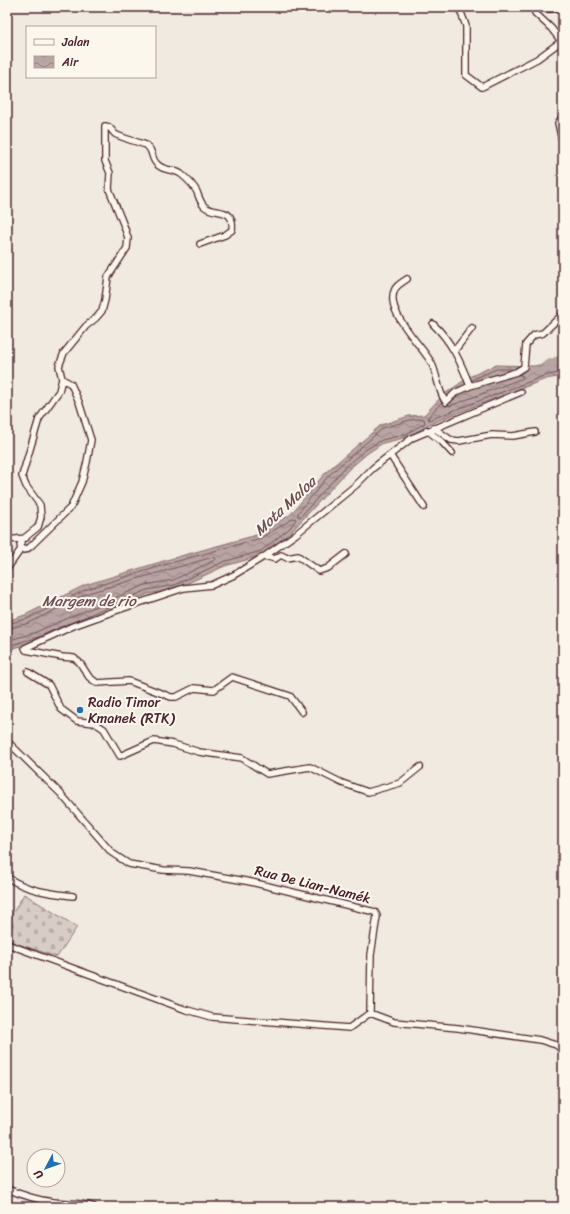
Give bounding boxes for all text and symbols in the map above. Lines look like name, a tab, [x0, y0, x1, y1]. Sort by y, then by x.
legend	[26, 26, 156, 78]
text: Jalan	[61, 31, 90, 53]
text: Air	[61, 51, 79, 73]
water label: Mota Maloa	[248, 468, 324, 542]
water label: Margem de rio	[42, 588, 137, 614]
place label: Radio Timor Kmanek (RTK)	[88, 690, 175, 731]
marker: Radio Timor Kmanek (RTK)	[75, 705, 85, 715]
street label: Rua De Lian-Namék	[252, 858, 374, 911]
north arrow	[26, 1148, 66, 1188]
text: U	[29, 1165, 48, 1183]

